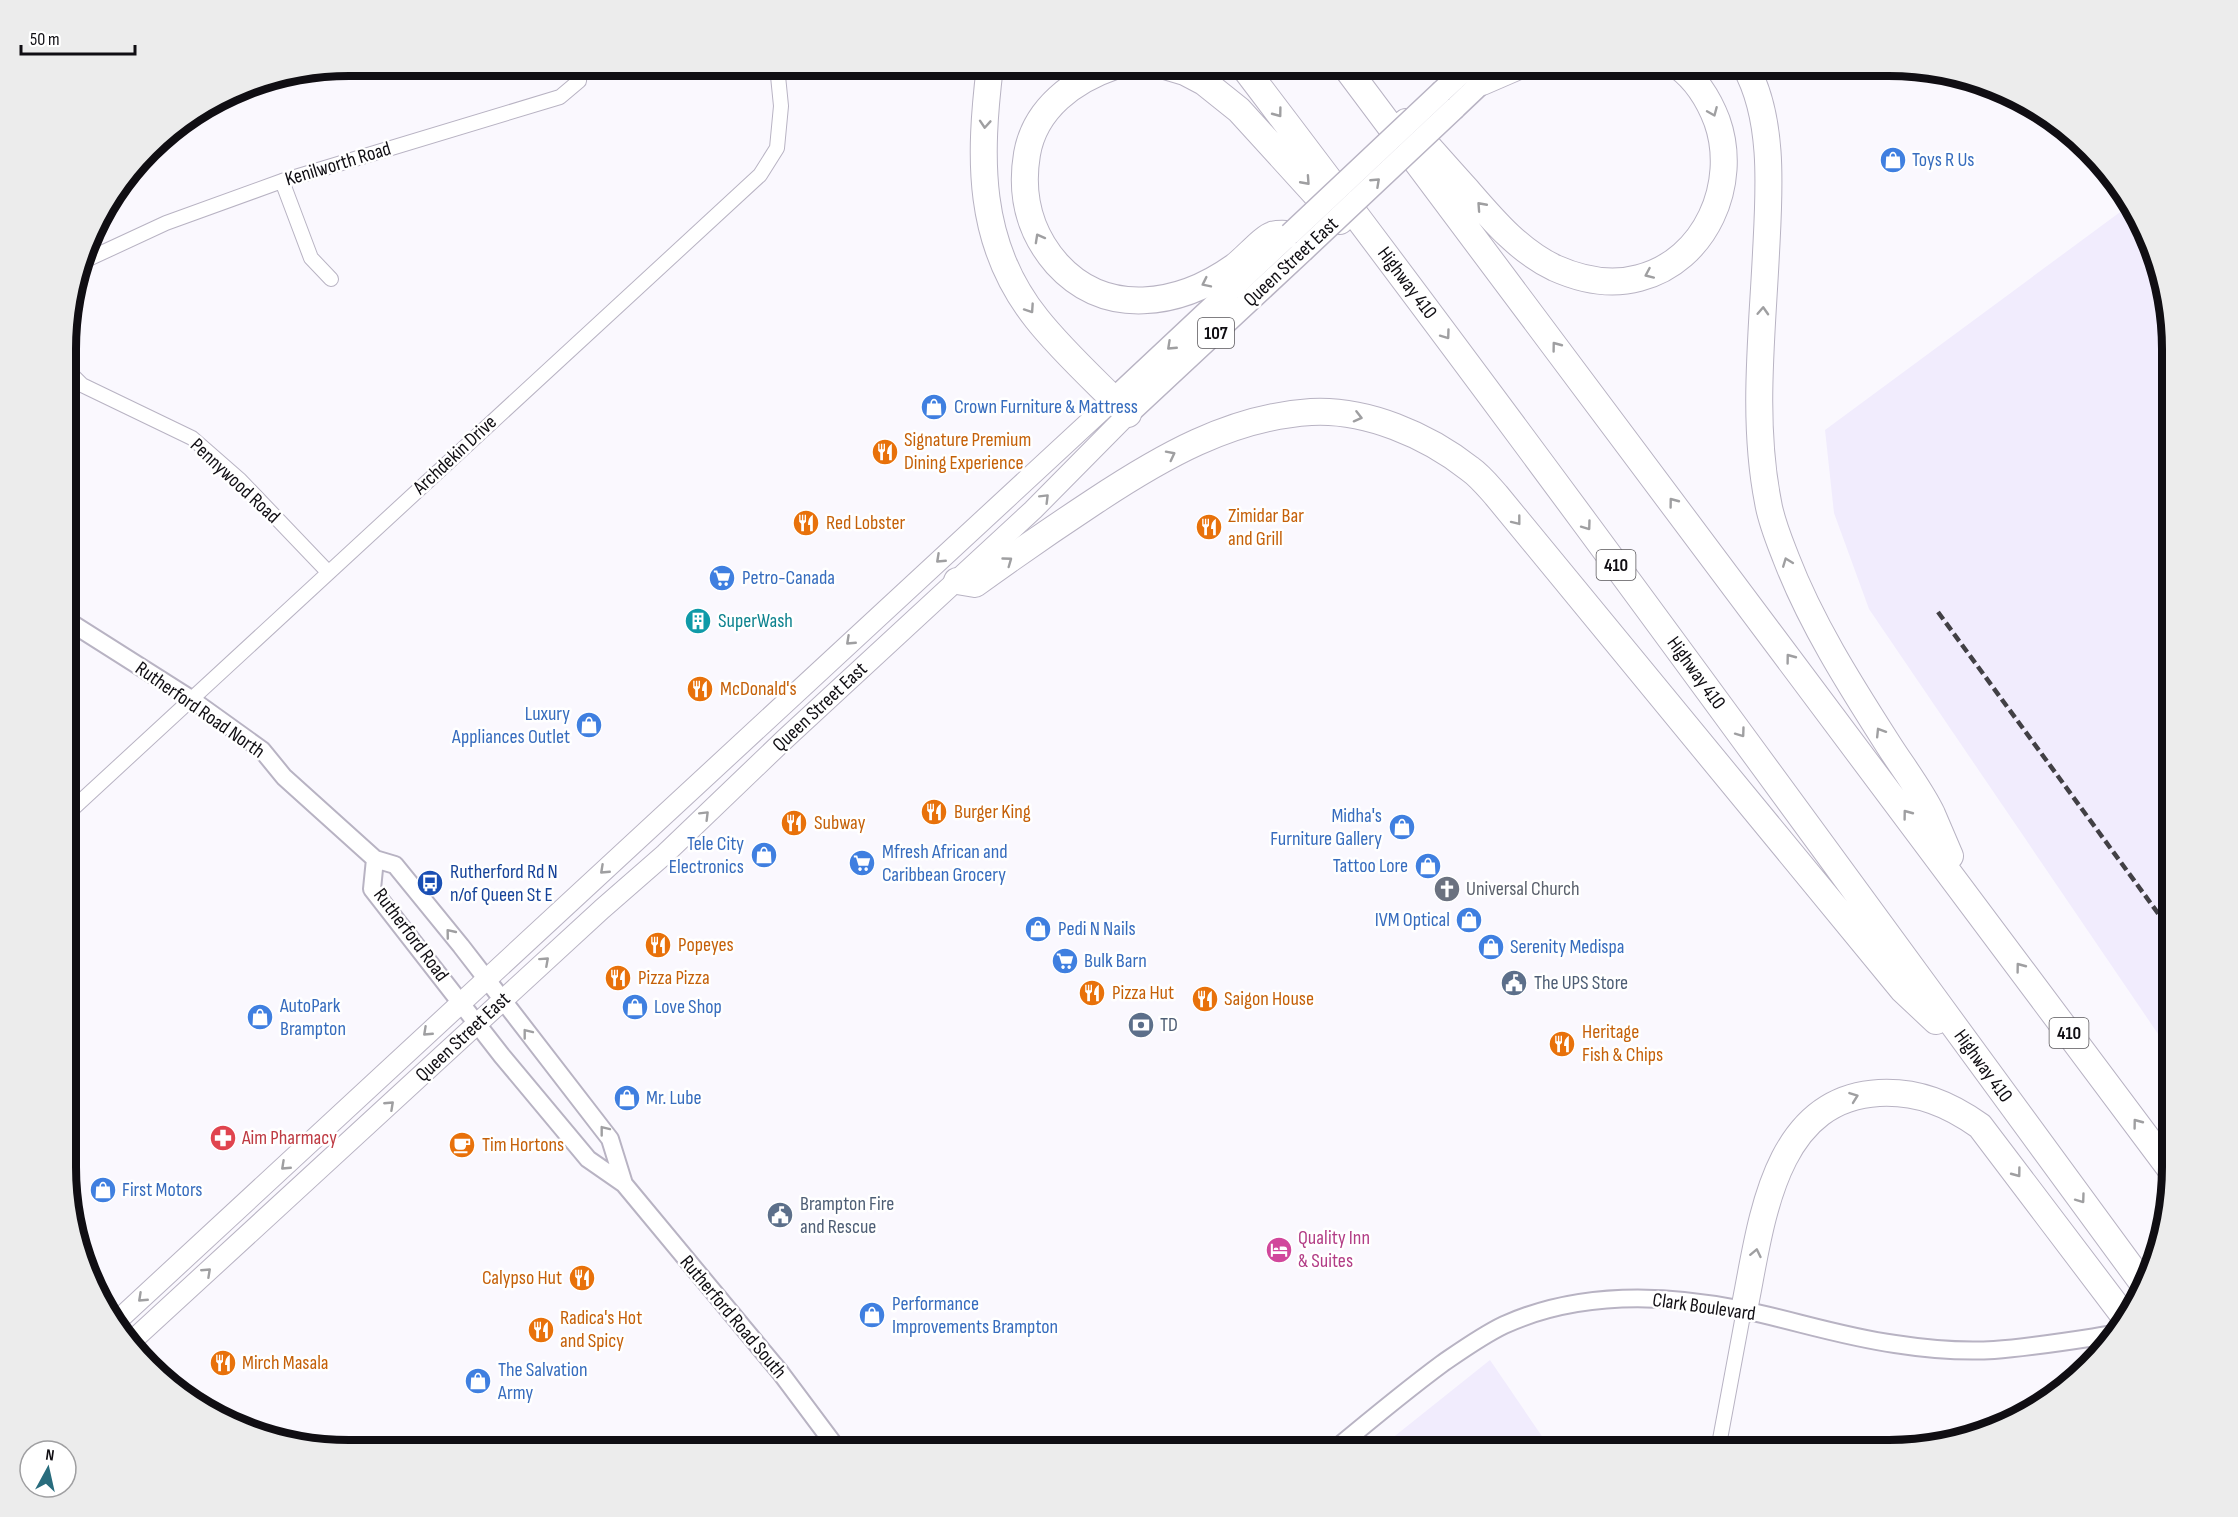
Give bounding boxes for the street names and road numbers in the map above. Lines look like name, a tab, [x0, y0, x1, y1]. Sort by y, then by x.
street label: Kenilworth Road	[282, 137, 394, 191]
street label: Queen Street East	[1239, 212, 1343, 312]
street label: Highway 410	[1372, 242, 1442, 324]
road number: 107	[1198, 318, 1234, 348]
street label: Archdekin Drive	[408, 410, 502, 500]
street label: Pennywood Road	[185, 433, 285, 529]
road number: 410	[1596, 550, 1636, 580]
street label: Highway 410	[1662, 632, 1730, 714]
street label: Rutherford Road North	[131, 656, 269, 764]
street label: Queen Street East	[768, 657, 872, 757]
street label: Rutherford Road	[368, 884, 454, 986]
street label: Queen Street East	[411, 987, 515, 1087]
road number: 410	[2050, 1018, 2088, 1048]
street label: Highway 410	[1949, 1025, 2017, 1107]
street label: Rutherford Road South	[675, 1251, 791, 1383]
street label: Clark Boulevard	[1651, 1288, 1757, 1326]

